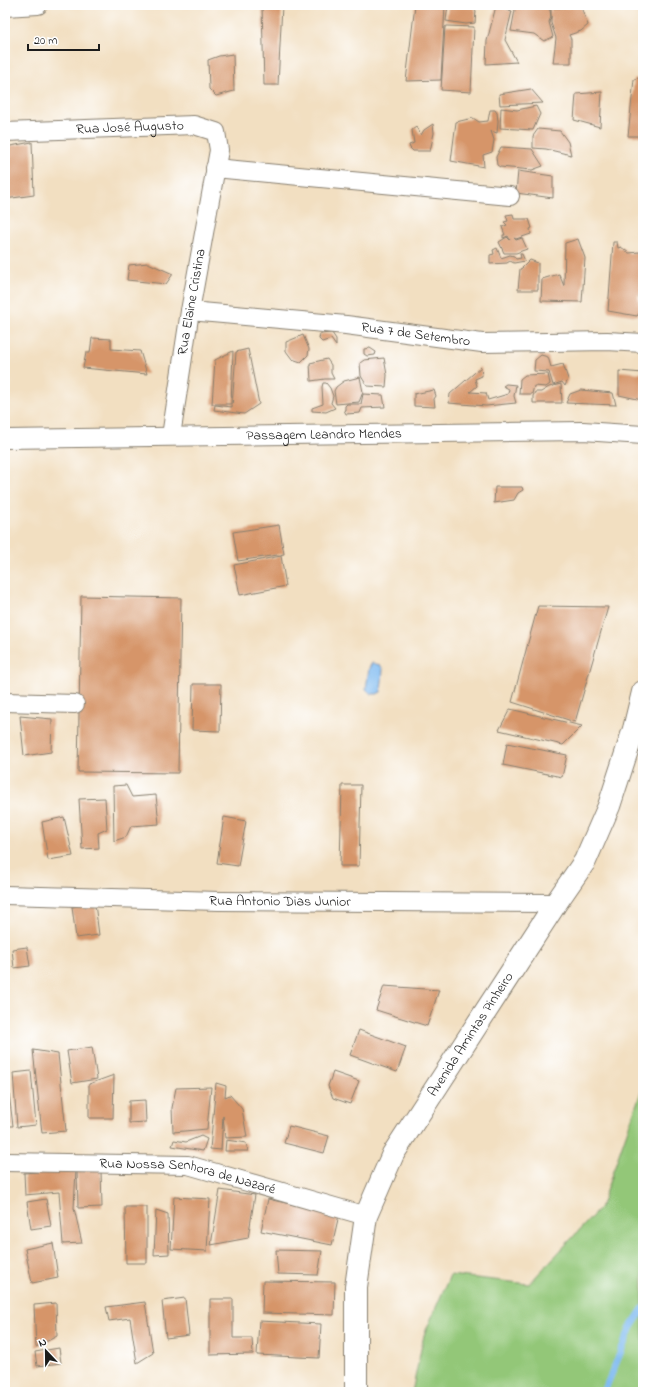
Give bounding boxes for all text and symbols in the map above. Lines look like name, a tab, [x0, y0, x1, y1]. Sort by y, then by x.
scale bar	[28, 26, 99, 52]
text: 20 m	[34, 32, 57, 50]
street label: Rua José Augusto	[76, 115, 184, 140]
street label: Rua Elaine Cristina	[172, 247, 212, 357]
street label: Rua 7 de Setembro	[360, 317, 472, 352]
street label: Passagem Leandro Mendes	[246, 423, 402, 447]
street label: Rua Antonio Dias Junior	[209, 890, 351, 912]
street label: Avenida Amintas Pinheiro	[422, 968, 519, 1101]
street label: Rua Nossa Senhora de Nazaré	[99, 1153, 279, 1200]
north arrow	[26, 1331, 66, 1371]
text: N	[36, 1334, 49, 1351]

